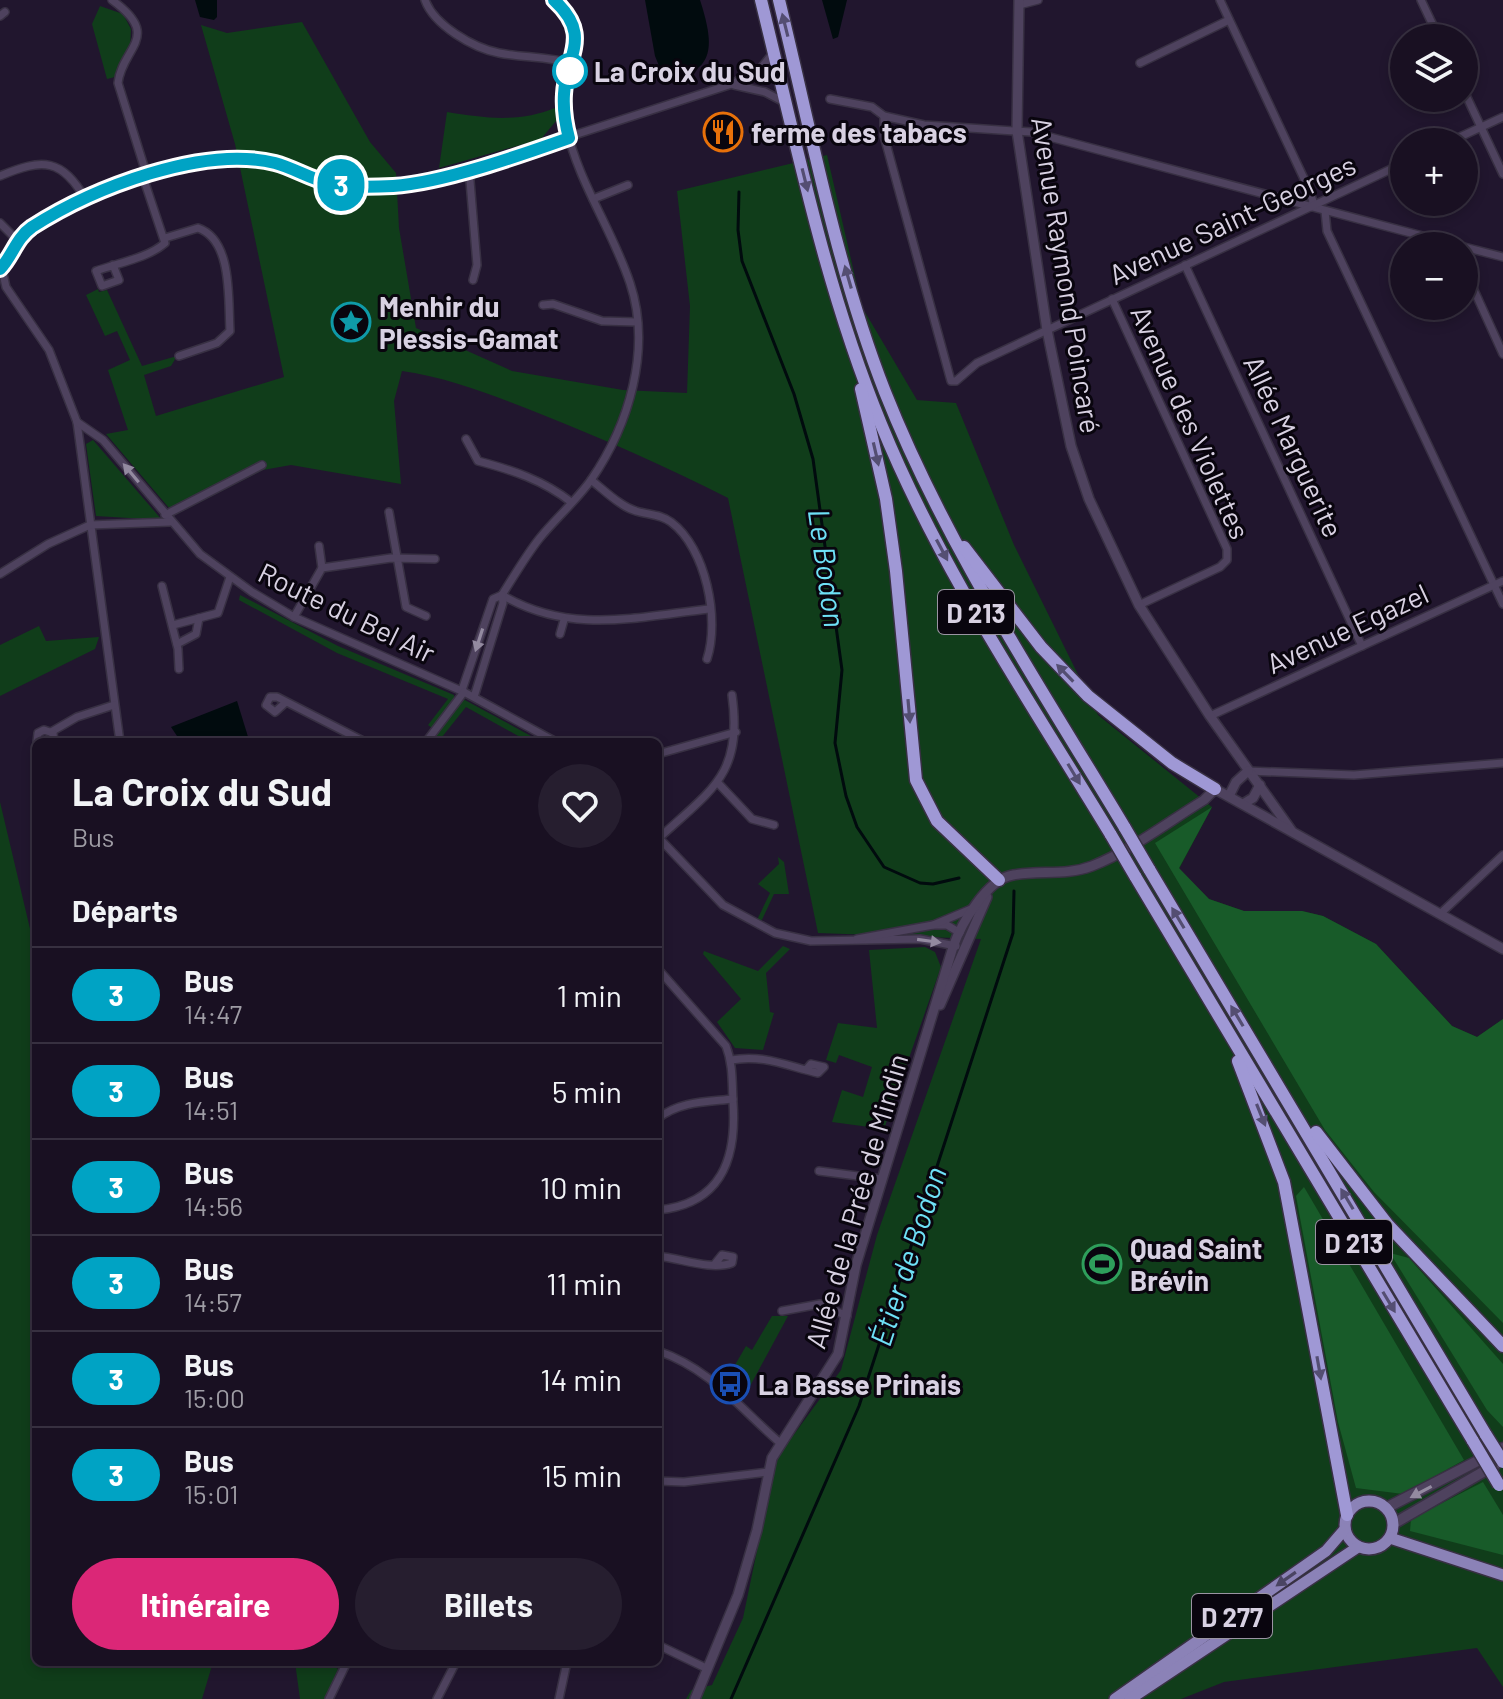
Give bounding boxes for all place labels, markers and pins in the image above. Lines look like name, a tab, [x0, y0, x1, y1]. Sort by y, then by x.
marker: La Croix du Sud	[553, 54, 587, 88]
place label: La Croix du Sud	[594, 54, 786, 88]
restaurant icon: ferme des tabacs	[702, 111, 744, 153]
place label: ferme des tabacs	[751, 115, 967, 149]
place label: Menhir du Plessis-Gamat	[379, 289, 559, 355]
place icon: Menhir du Plessis-Gamat	[330, 301, 372, 343]
place label: Quad Saint Brévin	[1130, 1231, 1262, 1297]
sports icon: Quad Saint Brévin	[1081, 1243, 1123, 1285]
bus stop icon: La Basse Prinais	[709, 1363, 751, 1405]
place label: La Basse Prinais	[758, 1367, 961, 1401]

